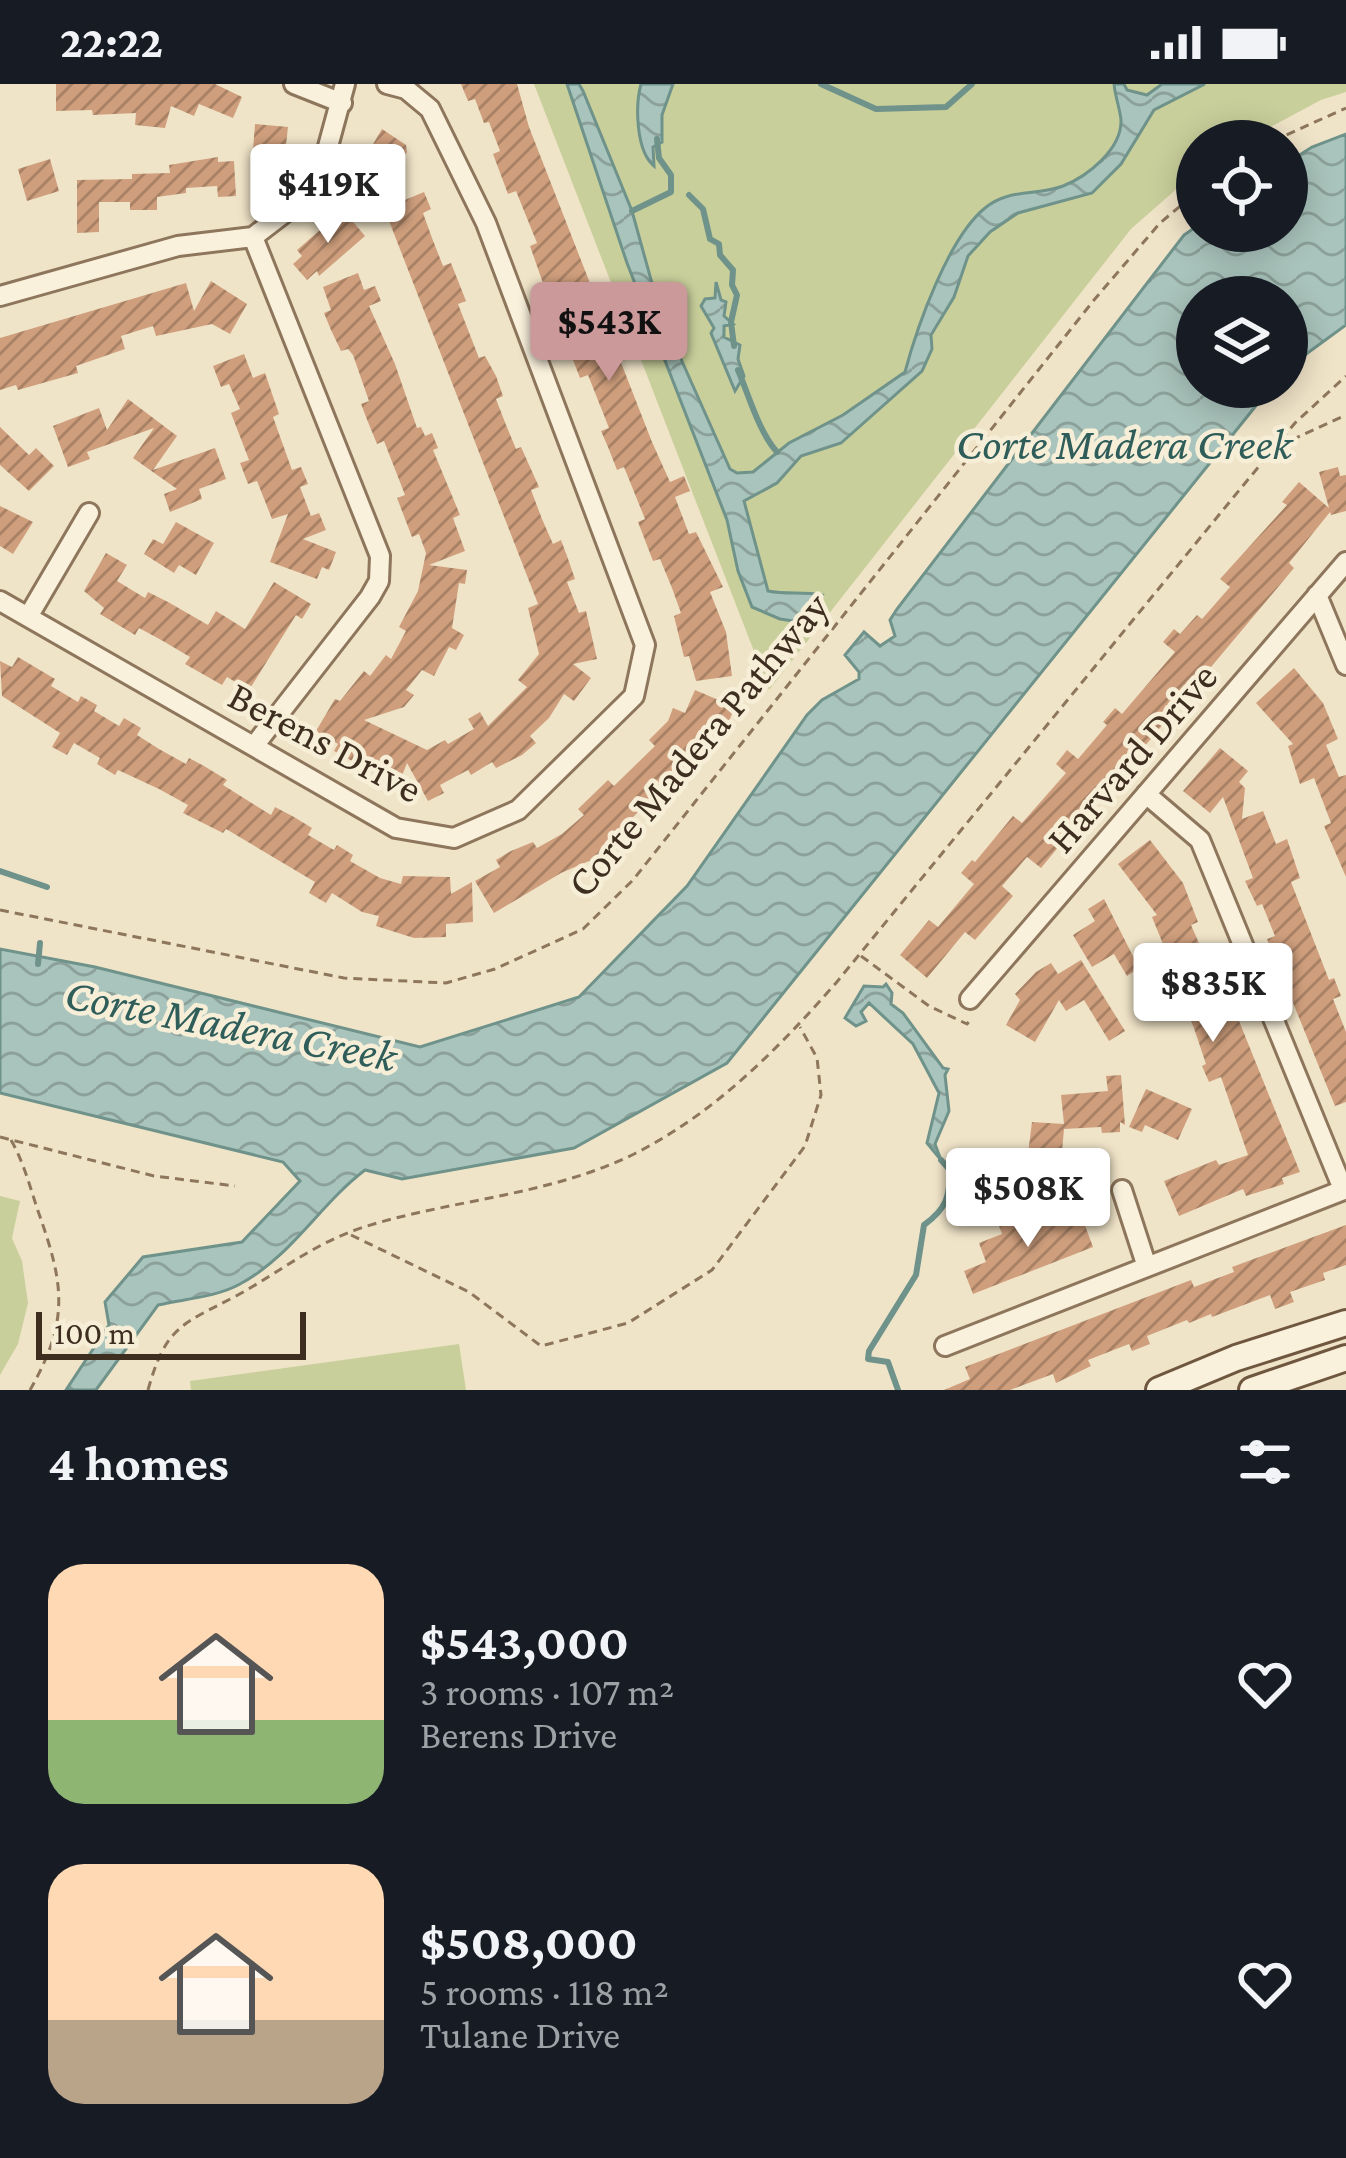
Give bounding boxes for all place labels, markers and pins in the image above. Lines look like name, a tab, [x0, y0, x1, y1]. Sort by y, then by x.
pin: $419K	[244, 144, 412, 246]
pin: $543K	[525, 282, 693, 384]
pin: $835K	[1129, 943, 1297, 1045]
pin: $508K	[944, 1148, 1112, 1250]

